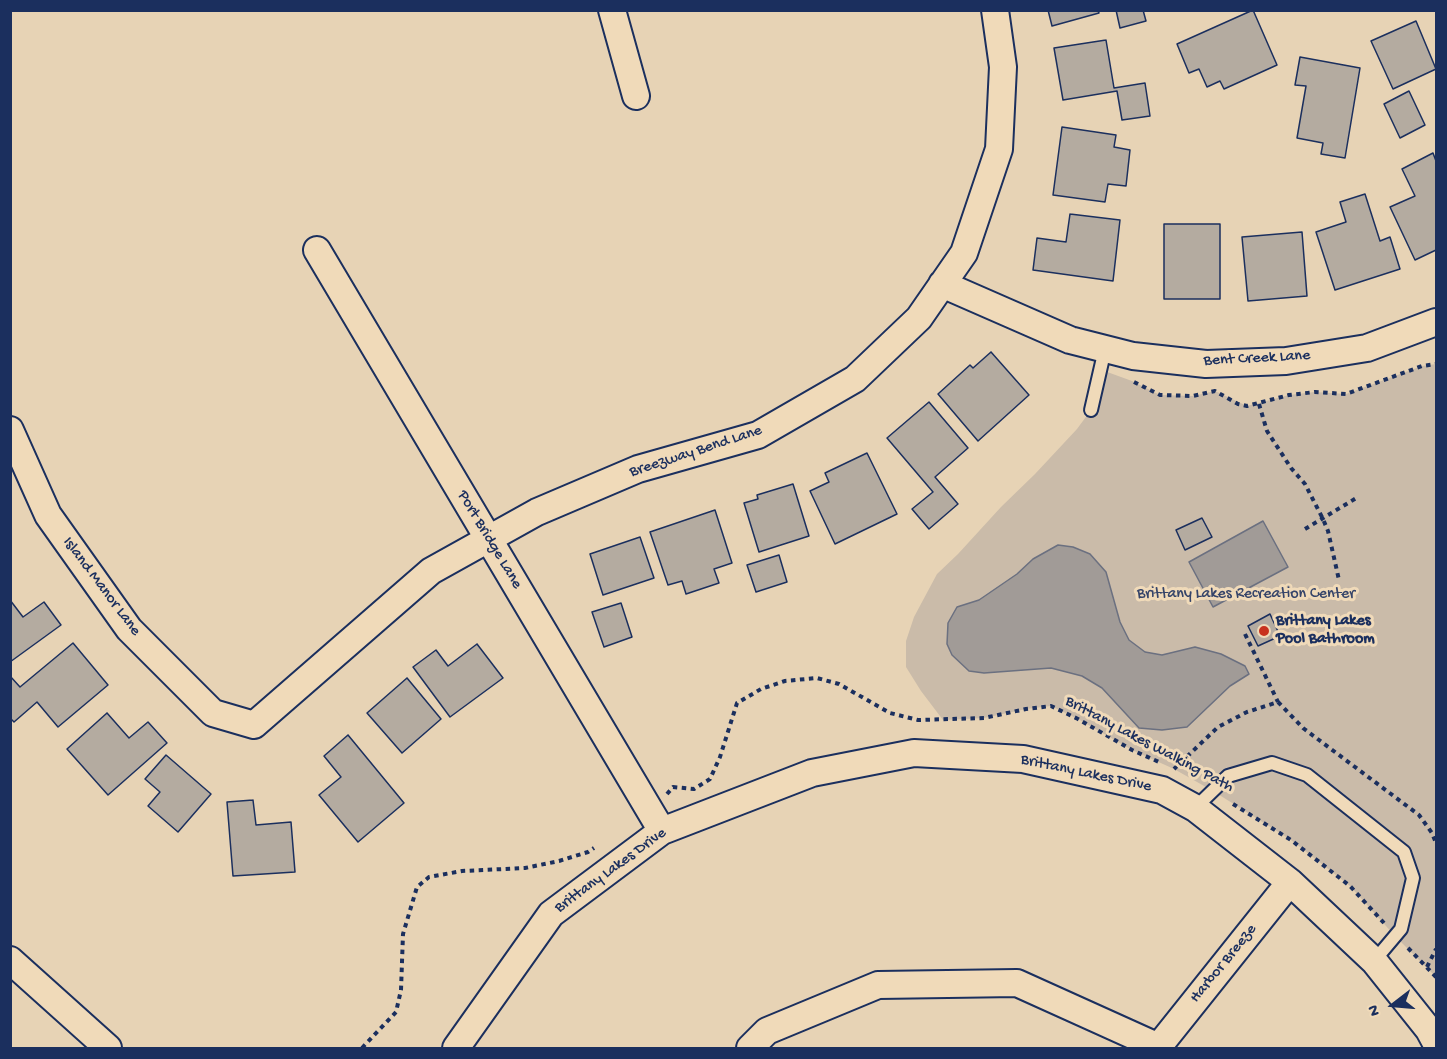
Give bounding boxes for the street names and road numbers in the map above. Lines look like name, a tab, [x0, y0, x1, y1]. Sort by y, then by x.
street label: Bent Creek Lane	[1203, 347, 1311, 371]
street label: Breezway Bend Lane	[627, 422, 765, 482]
street label: Port Bridge Lane	[452, 487, 526, 593]
street label: Island Manor Lane	[58, 534, 144, 640]
street label: Brittany Lakes Walking Path	[1061, 692, 1237, 798]
street label: Brittany Lakes Drive	[1019, 751, 1153, 797]
street label: Brittany Lakes Drive	[551, 824, 671, 918]
street label: Harbor Breeze	[1186, 921, 1262, 1007]

